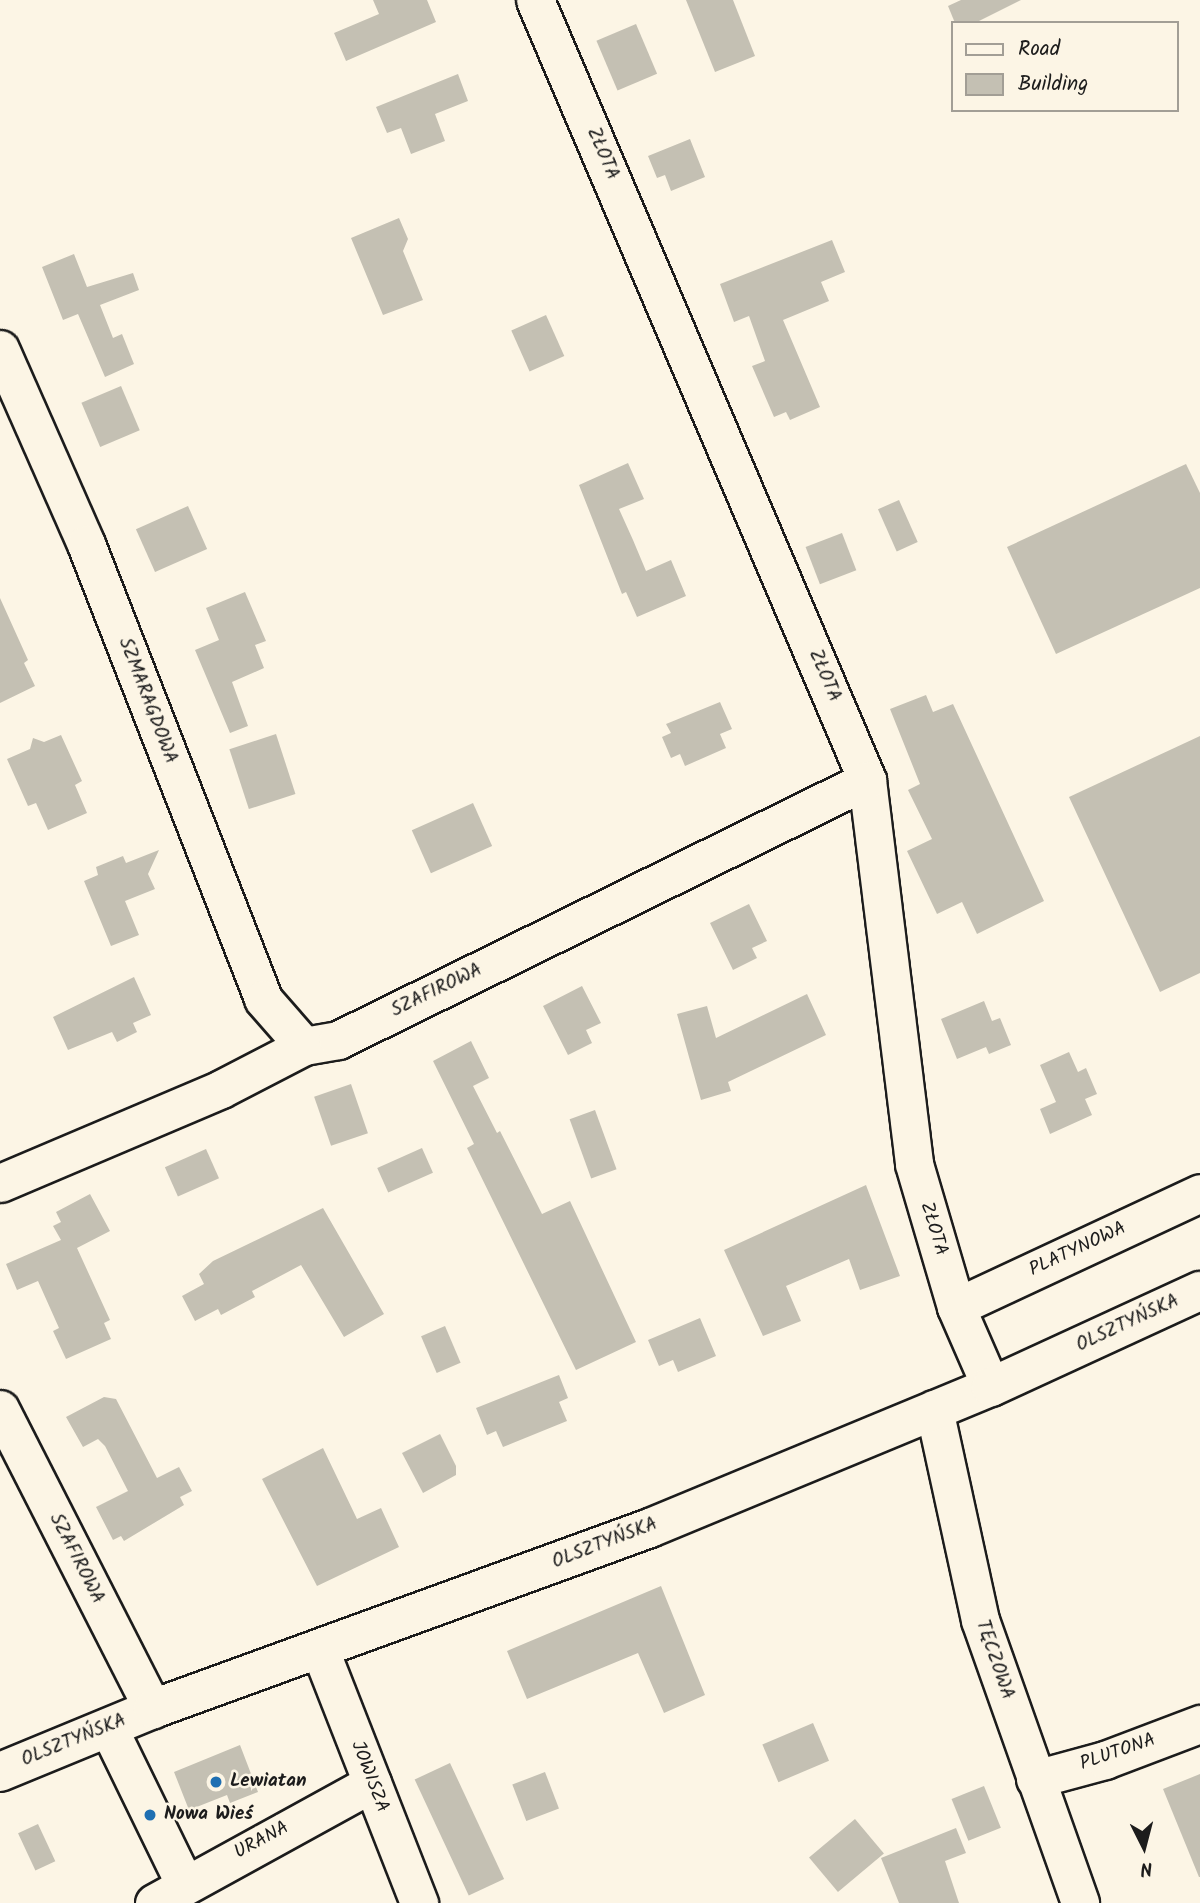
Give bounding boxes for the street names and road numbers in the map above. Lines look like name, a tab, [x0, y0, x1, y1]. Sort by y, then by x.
street label: ZŁOTA	[581, 124, 623, 184]
street label: SZMARAGDOWA	[113, 635, 181, 767]
street label: ZŁOTA	[803, 646, 845, 706]
street label: SZAFIROWA	[388, 959, 486, 1023]
street label: ZŁOTA	[914, 1199, 952, 1259]
street label: PLATYNOWA	[1026, 1218, 1130, 1282]
street label: OLSZTYŃSKA	[1073, 1290, 1183, 1358]
street label: SZAFIROWA	[44, 1510, 108, 1608]
street label: OLSZTYŃSKA	[549, 1514, 661, 1574]
street label: TĘCZOWA	[970, 1617, 1018, 1703]
street label: OLSZTYŃSKA	[18, 1710, 130, 1772]
street label: PLUTONA	[1077, 1729, 1159, 1777]
street label: JOWISZA	[345, 1738, 393, 1816]
street label: URANA	[231, 1817, 293, 1865]

